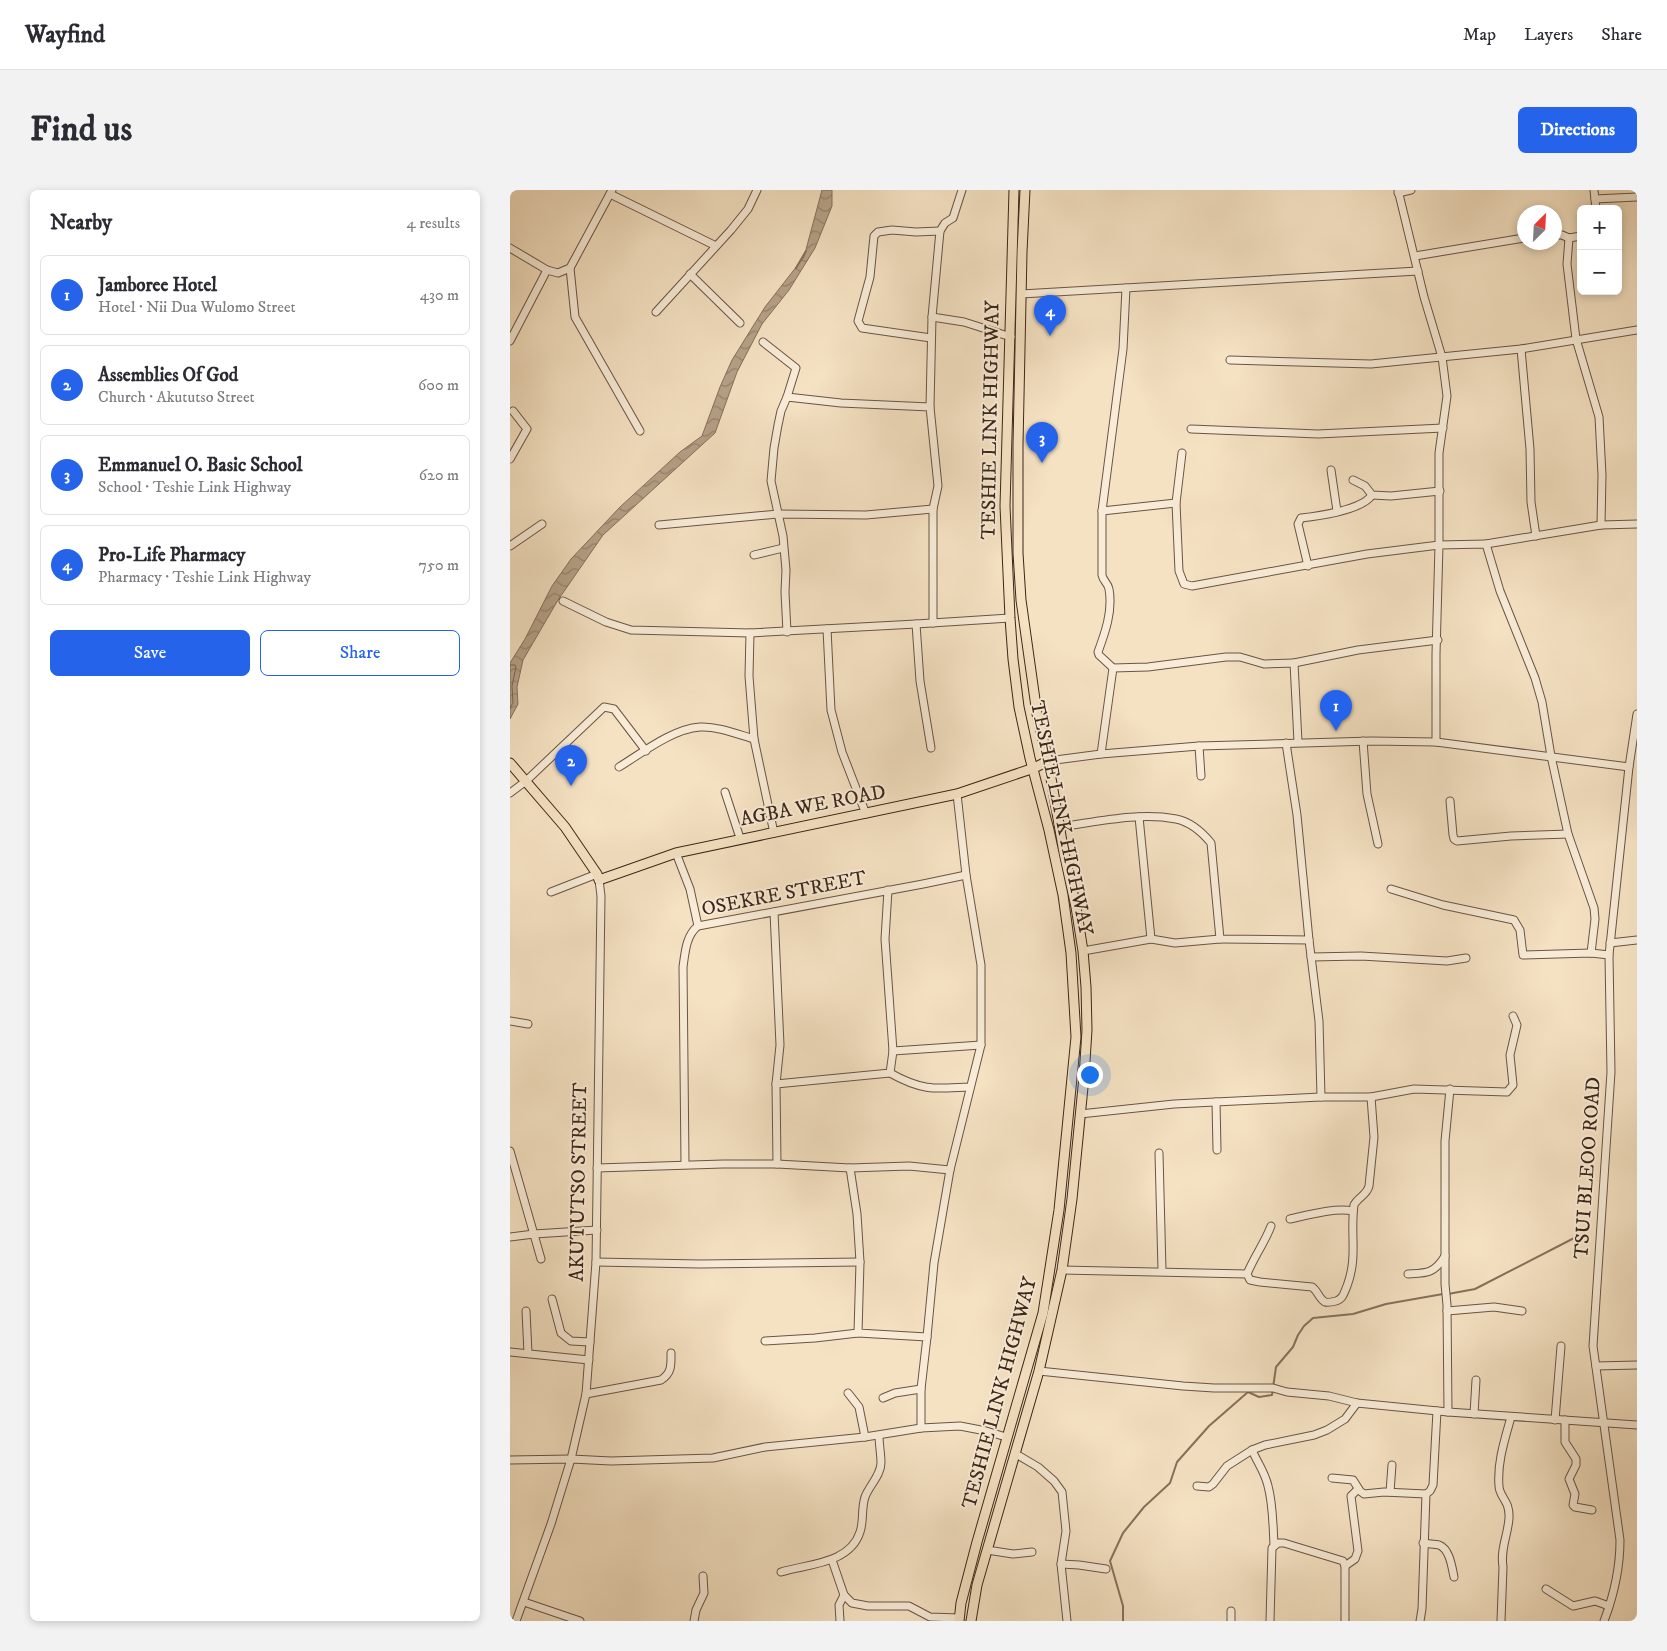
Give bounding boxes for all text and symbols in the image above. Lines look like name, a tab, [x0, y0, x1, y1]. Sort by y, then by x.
text: Wayfind	[25, 20, 105, 50]
text: Map	[1463, 24, 1496, 46]
text: Layers	[1524, 24, 1573, 46]
text: Share	[1601, 24, 1642, 46]
button: Directions	[1518, 107, 1637, 153]
text: Find us	[30, 108, 132, 152]
north arrow	[1517, 205, 1562, 250]
map controls	[1577, 205, 1622, 295]
button: +	[1577, 205, 1622, 250]
text: Nearby	[50, 210, 112, 236]
text: 4 results	[407, 213, 460, 233]
button: −	[1577, 250, 1622, 295]
text: Jamboree Hotel	[98, 274, 217, 297]
text: 1	[64, 285, 70, 305]
text: 430 m	[420, 285, 459, 305]
pin: 4	[1034, 295, 1066, 336]
text: Hotel · Nii Dua Wulomo Street	[98, 297, 296, 317]
street label: TESHIE LINK HIGHWAY	[976, 300, 1006, 540]
text: Assemblies Of God	[98, 364, 238, 387]
text: 2	[63, 375, 71, 395]
text: 600 m	[418, 375, 459, 395]
text: Church · Akututso Street	[98, 387, 255, 407]
pin: 3	[1026, 422, 1058, 463]
text: Emmanuel O. Basic School	[98, 454, 302, 477]
text: 3	[64, 465, 70, 485]
text: 620 m	[419, 465, 459, 485]
text: School · Teshie Link Highway	[98, 477, 291, 497]
text: Pro-Life Pharmacy	[98, 544, 245, 567]
text: 4	[62, 555, 72, 575]
text: 750 m	[419, 555, 459, 575]
text: Pharmacy · Teshie Link Highway	[98, 567, 311, 587]
button: Save	[50, 630, 250, 676]
button: Share	[260, 630, 460, 676]
pin: 1	[1320, 690, 1352, 731]
street label: TESHIE LINK HIGHWAY	[1024, 699, 1098, 938]
pin: 2	[555, 745, 587, 786]
street label: AGBA WE ROAD	[738, 780, 888, 832]
street label: OSEKRE STREET	[700, 866, 868, 922]
your location	[1077, 1062, 1103, 1088]
street label: TSUI BLEOO ROAD	[1569, 1076, 1607, 1260]
street label: AKUTUTSO STREET	[565, 1082, 593, 1282]
street label: TESHIE LINK HIGHWAY	[957, 1274, 1043, 1512]

